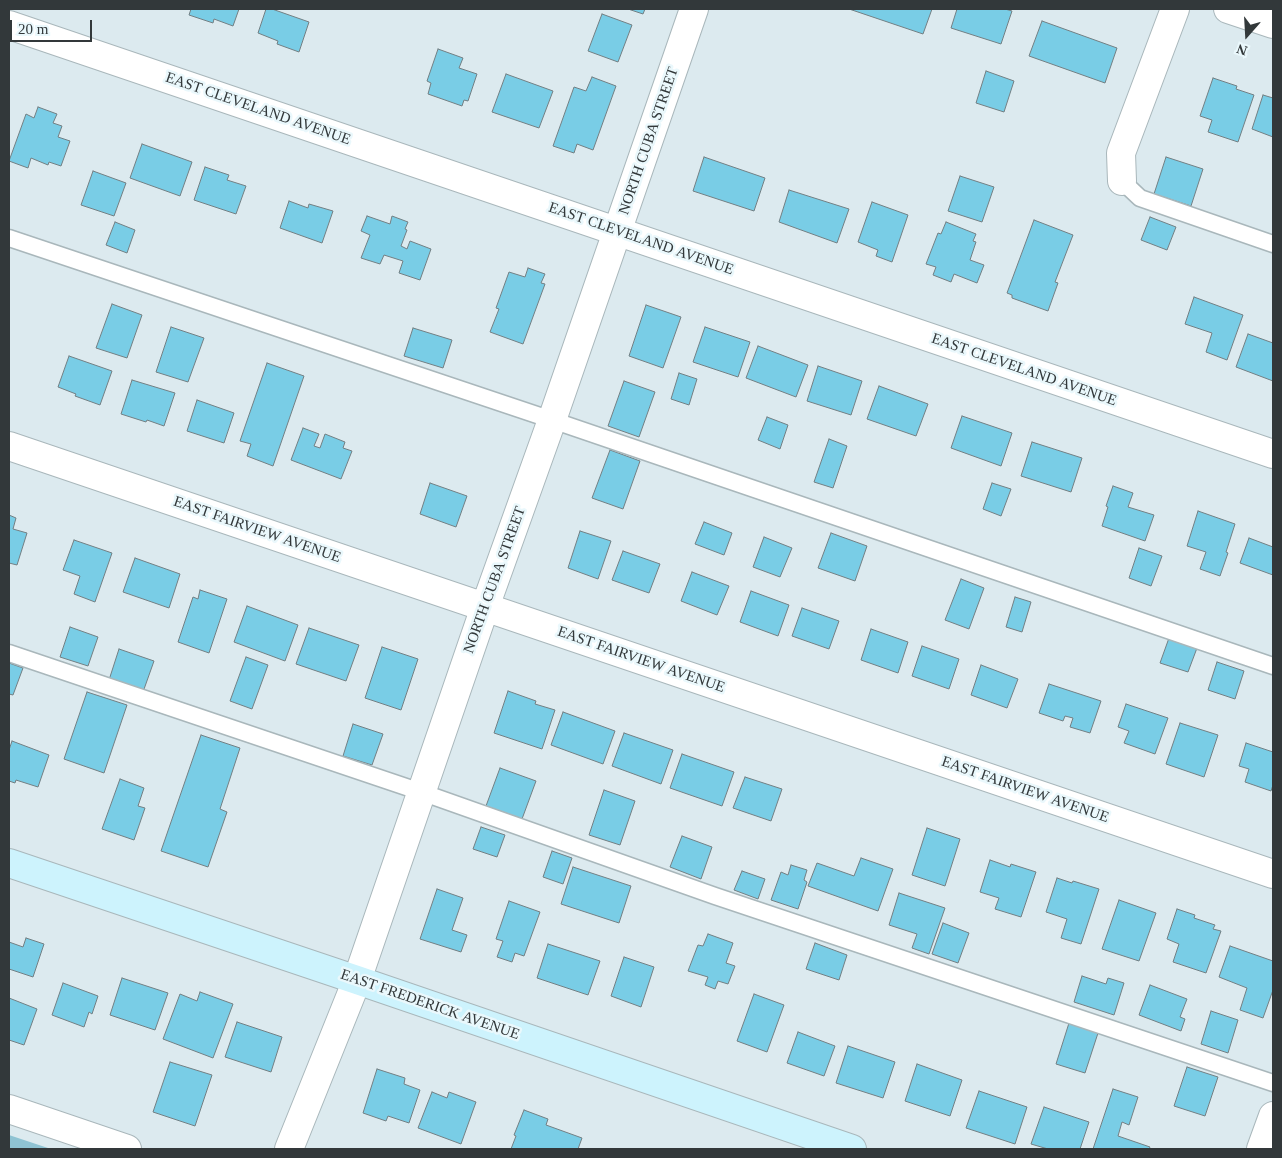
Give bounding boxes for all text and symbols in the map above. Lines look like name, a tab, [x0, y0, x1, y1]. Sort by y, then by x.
scale bar	[12, 10, 95, 42]
north arrow	[1222, 10, 1272, 60]
text: 20 m	[18, 21, 48, 37]
text: N	[1235, 41, 1249, 58]
street label: NORTH CUBA STREET	[615, 65, 683, 217]
street label: EAST CLEVELAND AVENUE	[163, 69, 353, 149]
street label: EAST CLEVELAND AVENUE	[546, 199, 736, 279]
street label: EAST CLEVELAND AVENUE	[929, 330, 1119, 410]
street label: EAST FAIRVIEW AVENUE	[171, 493, 343, 567]
street label: NORTH CUBA STREET	[460, 504, 530, 656]
street label: EAST FAIRVIEW AVENUE	[555, 623, 727, 697]
street label: EAST FAIRVIEW AVENUE	[939, 753, 1111, 827]
street label: EAST FREDERICK AVENUE	[338, 966, 522, 1044]

